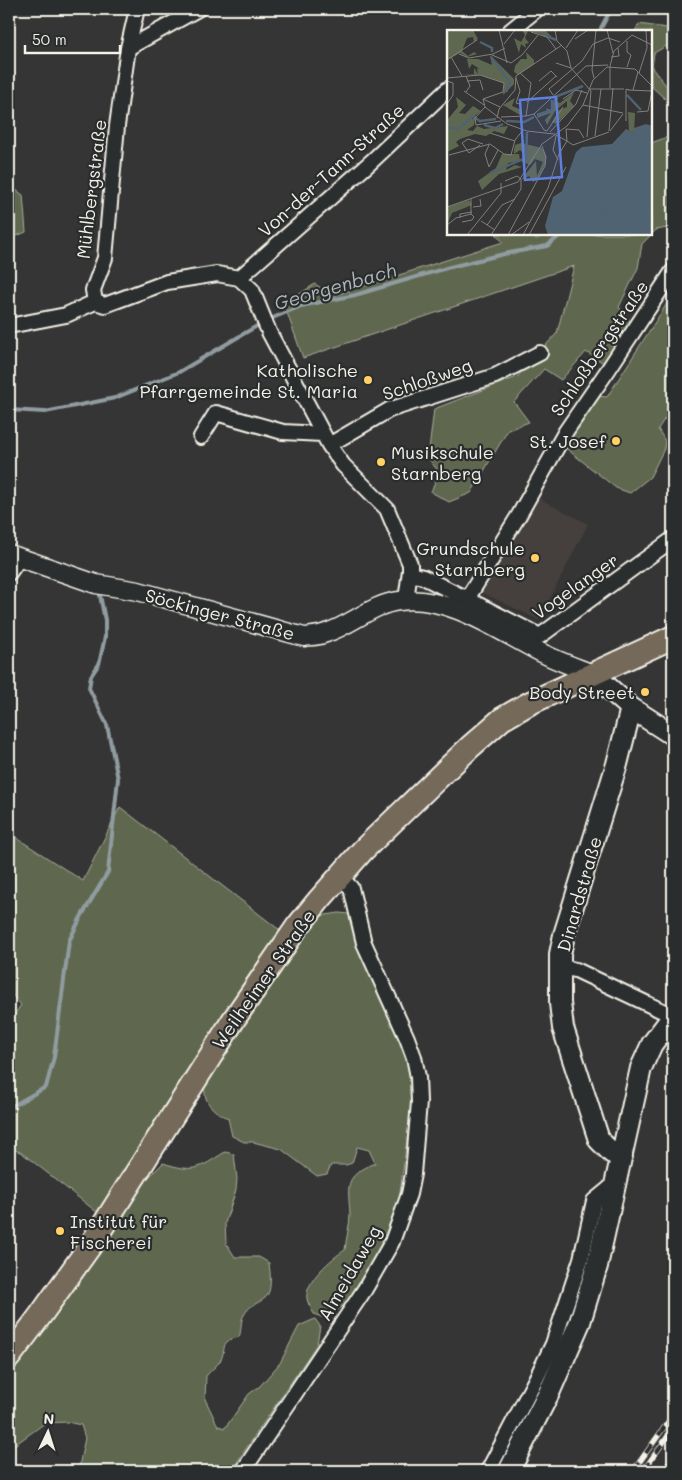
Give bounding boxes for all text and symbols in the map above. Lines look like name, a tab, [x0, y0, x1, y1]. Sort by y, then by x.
scale bar	[25, 22, 120, 54]
text: 50 m	[32, 29, 67, 49]
inset map	[447, 30, 652, 235]
street label: Von-der-Tann-Straße	[253, 98, 409, 242]
street label: Mühlbergstraße	[71, 118, 111, 260]
water label: Georgenbach	[271, 257, 399, 315]
street label: Schloßbergstraße	[545, 275, 653, 421]
street label: Schloßweg	[379, 353, 475, 405]
place label: Katholische Pfarrgemeinde St. Maria	[139, 358, 358, 403]
marker: Katholische Pfarrgemeinde St. Maria	[362, 374, 374, 386]
place label: St. Josef	[529, 429, 607, 453]
marker: St. Josef	[610, 435, 622, 447]
place label: Musikschule Starnberg	[391, 440, 494, 485]
marker: Musikschule Starnberg	[375, 456, 387, 468]
place label: Grundschule Starnberg	[416, 536, 525, 581]
street label: Vogelanger	[527, 547, 623, 625]
marker: Grundschule Starnberg	[529, 552, 541, 564]
street label: Söckinger Straße	[143, 583, 297, 645]
place label: Body Street	[529, 680, 635, 704]
marker: Body Street	[639, 686, 651, 698]
street label: Dinardstraße	[551, 834, 607, 954]
street label: Weilheimer Straße	[206, 905, 320, 1053]
place label: Institut für Fischerei	[70, 1209, 167, 1254]
street label: Almeidaweg	[312, 1221, 386, 1325]
marker: Institut für Fischerei	[54, 1225, 66, 1237]
north arrow	[22, 1408, 72, 1458]
text: N	[43, 1409, 55, 1428]

